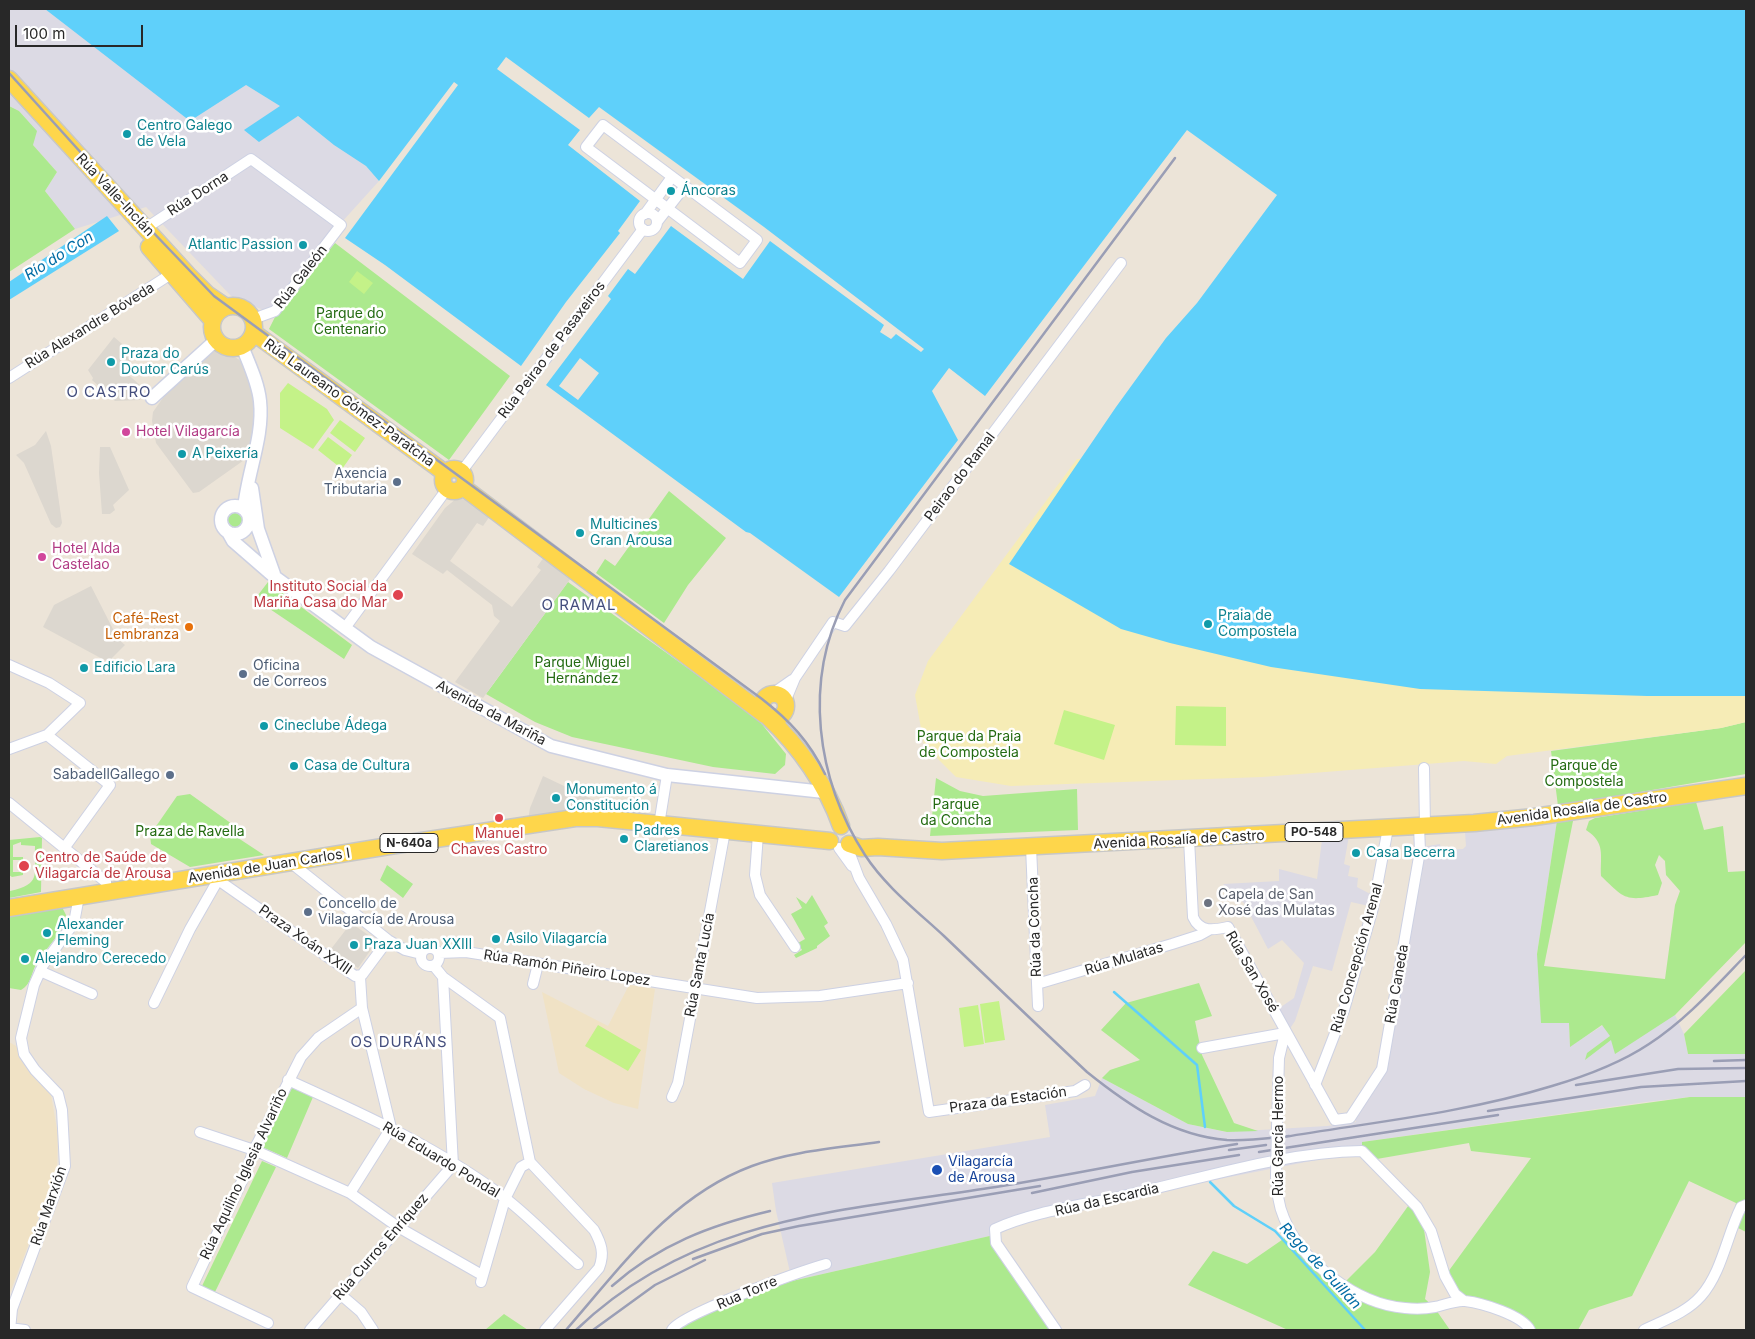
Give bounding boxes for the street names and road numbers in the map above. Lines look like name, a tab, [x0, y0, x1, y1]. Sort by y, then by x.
street label: Rúa Valle-Inclán	[72, 150, 158, 240]
street label: Rúa Dorna	[164, 168, 232, 220]
street label: Rúa Galeón	[271, 242, 331, 312]
street label: Rúa Peirao de Pasaxeiros	[495, 278, 609, 422]
street label: Rúa Alexandre Bóveda	[22, 279, 158, 373]
street label: Rúa Laureano Gómez-Paratcha	[260, 335, 438, 471]
street label: Peirao do Ramal	[921, 429, 999, 525]
street label: Avenida da Mariña	[433, 677, 549, 749]
street label: Avenida Rosalía de Castro	[1496, 789, 1668, 829]
road number: PO-548	[1285, 822, 1343, 842]
street label: Avenida Rosalía de Castro	[1093, 827, 1265, 853]
road number: N-640a	[380, 834, 438, 852]
street label: Avenida de Juan Carlos I	[187, 845, 351, 887]
street label: Rúa da Concha	[1025, 876, 1045, 978]
street label: Rúa Concepción Arenal	[1328, 881, 1386, 1035]
street label: Praza Xoán XXIII	[255, 902, 355, 978]
street label: Rúa Santa Lucía	[682, 911, 718, 1019]
street label: Rúa San Xosé	[1222, 928, 1282, 1016]
street label: Rúa Mulatas	[1083, 939, 1165, 979]
street label: Rúa Caneda	[1382, 943, 1412, 1025]
street label: Rúa Ramón Piñeiro Lopez	[482, 946, 652, 990]
street label: Rúa García Hermo	[1271, 1076, 1287, 1196]
street label: Praza da Estación	[948, 1083, 1068, 1117]
street label: Rúa Aquilino Iglesia Alvariño	[197, 1086, 291, 1262]
street label: Rúa Eduardo Pondal	[379, 1118, 503, 1202]
street label: Rúa Marxión	[28, 1164, 70, 1248]
street label: Rúa da Escardia	[1053, 1180, 1161, 1220]
street label: Rúa Curros Enríquez	[330, 1190, 432, 1304]
street label: Rua Torre	[714, 1273, 780, 1313]

